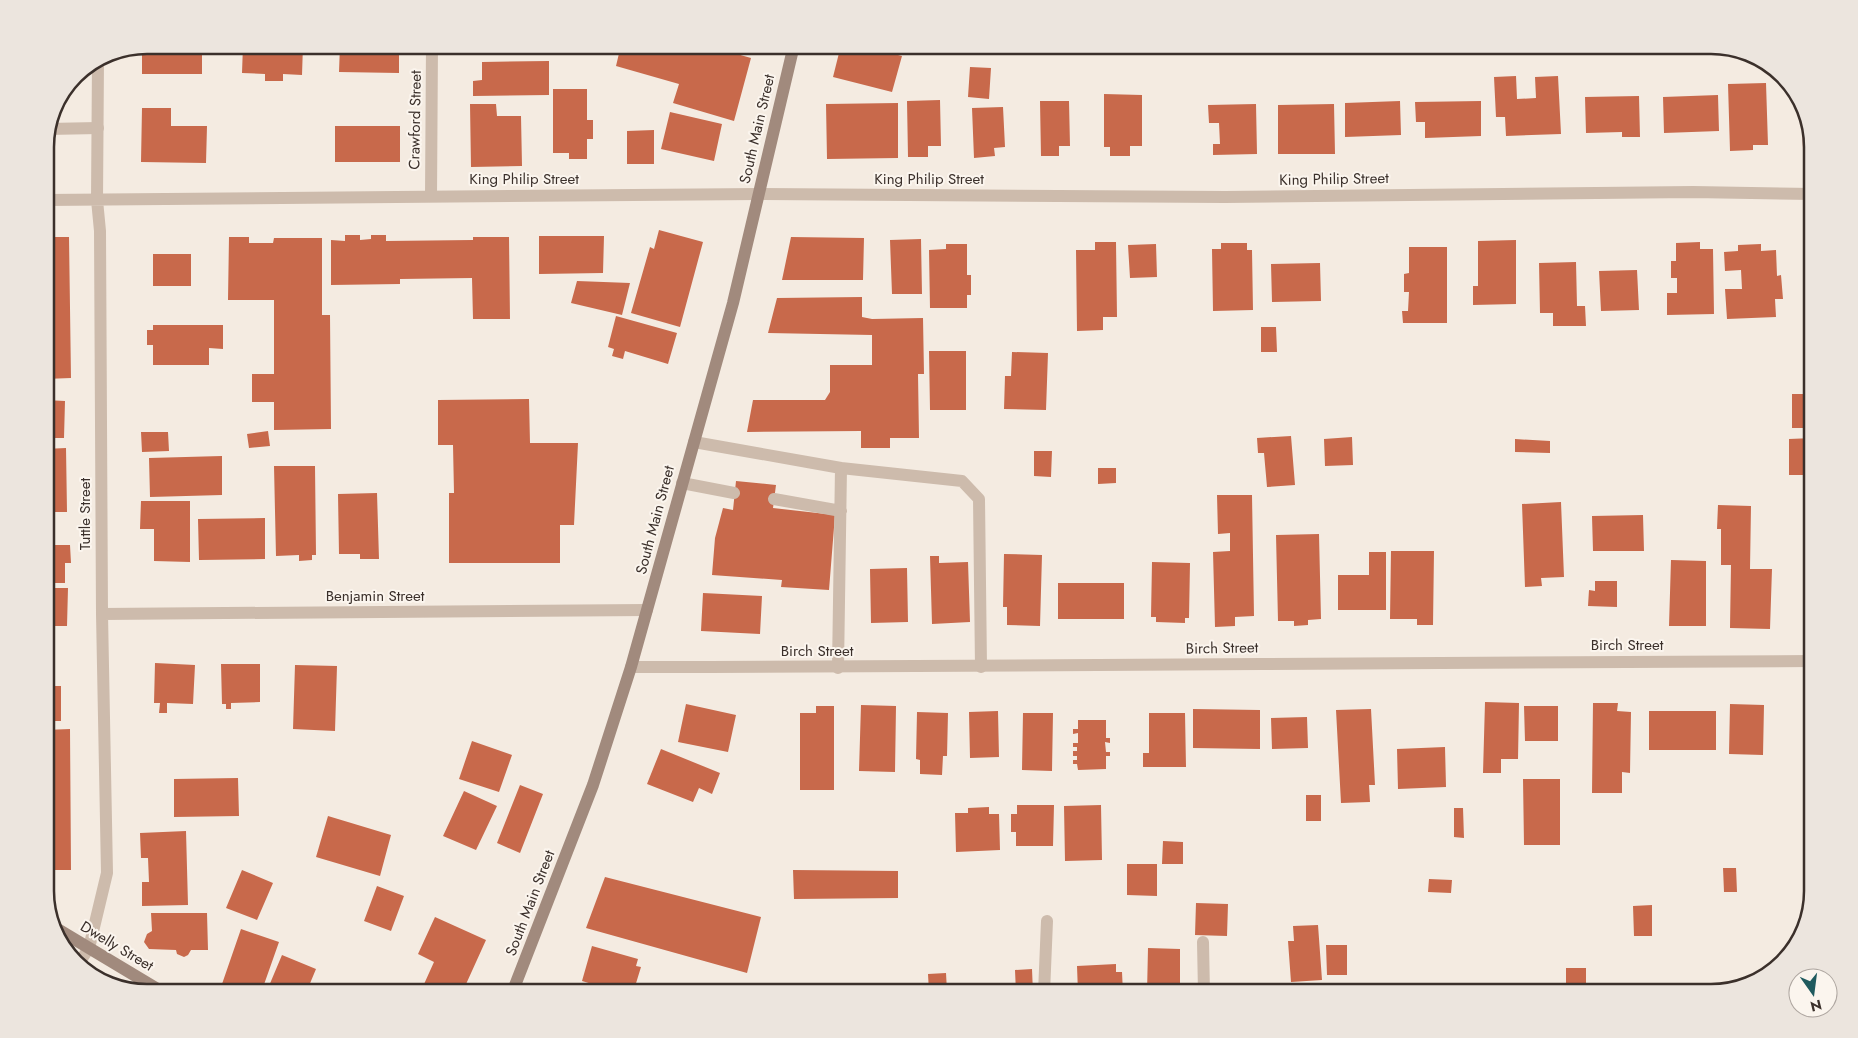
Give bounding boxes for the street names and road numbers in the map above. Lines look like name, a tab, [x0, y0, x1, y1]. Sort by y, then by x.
street label: Crawford Street	[403, 70, 427, 170]
street label: South Main Street	[734, 72, 780, 186]
street label: King Philip Street	[1279, 167, 1389, 191]
street label: King Philip Street	[469, 168, 579, 190]
street label: King Philip Street	[874, 168, 984, 190]
street label: South Main Street	[630, 463, 680, 577]
street label: Tuttle Street	[74, 477, 96, 550]
street label: Benjamin Street	[326, 585, 425, 607]
street label: Birch Street	[1591, 634, 1664, 656]
street label: Birch Street	[1186, 636, 1259, 660]
street label: Birch Street	[781, 640, 854, 662]
street label: South Main Street	[500, 847, 560, 959]
street label: Dwelly Street	[76, 915, 158, 977]

